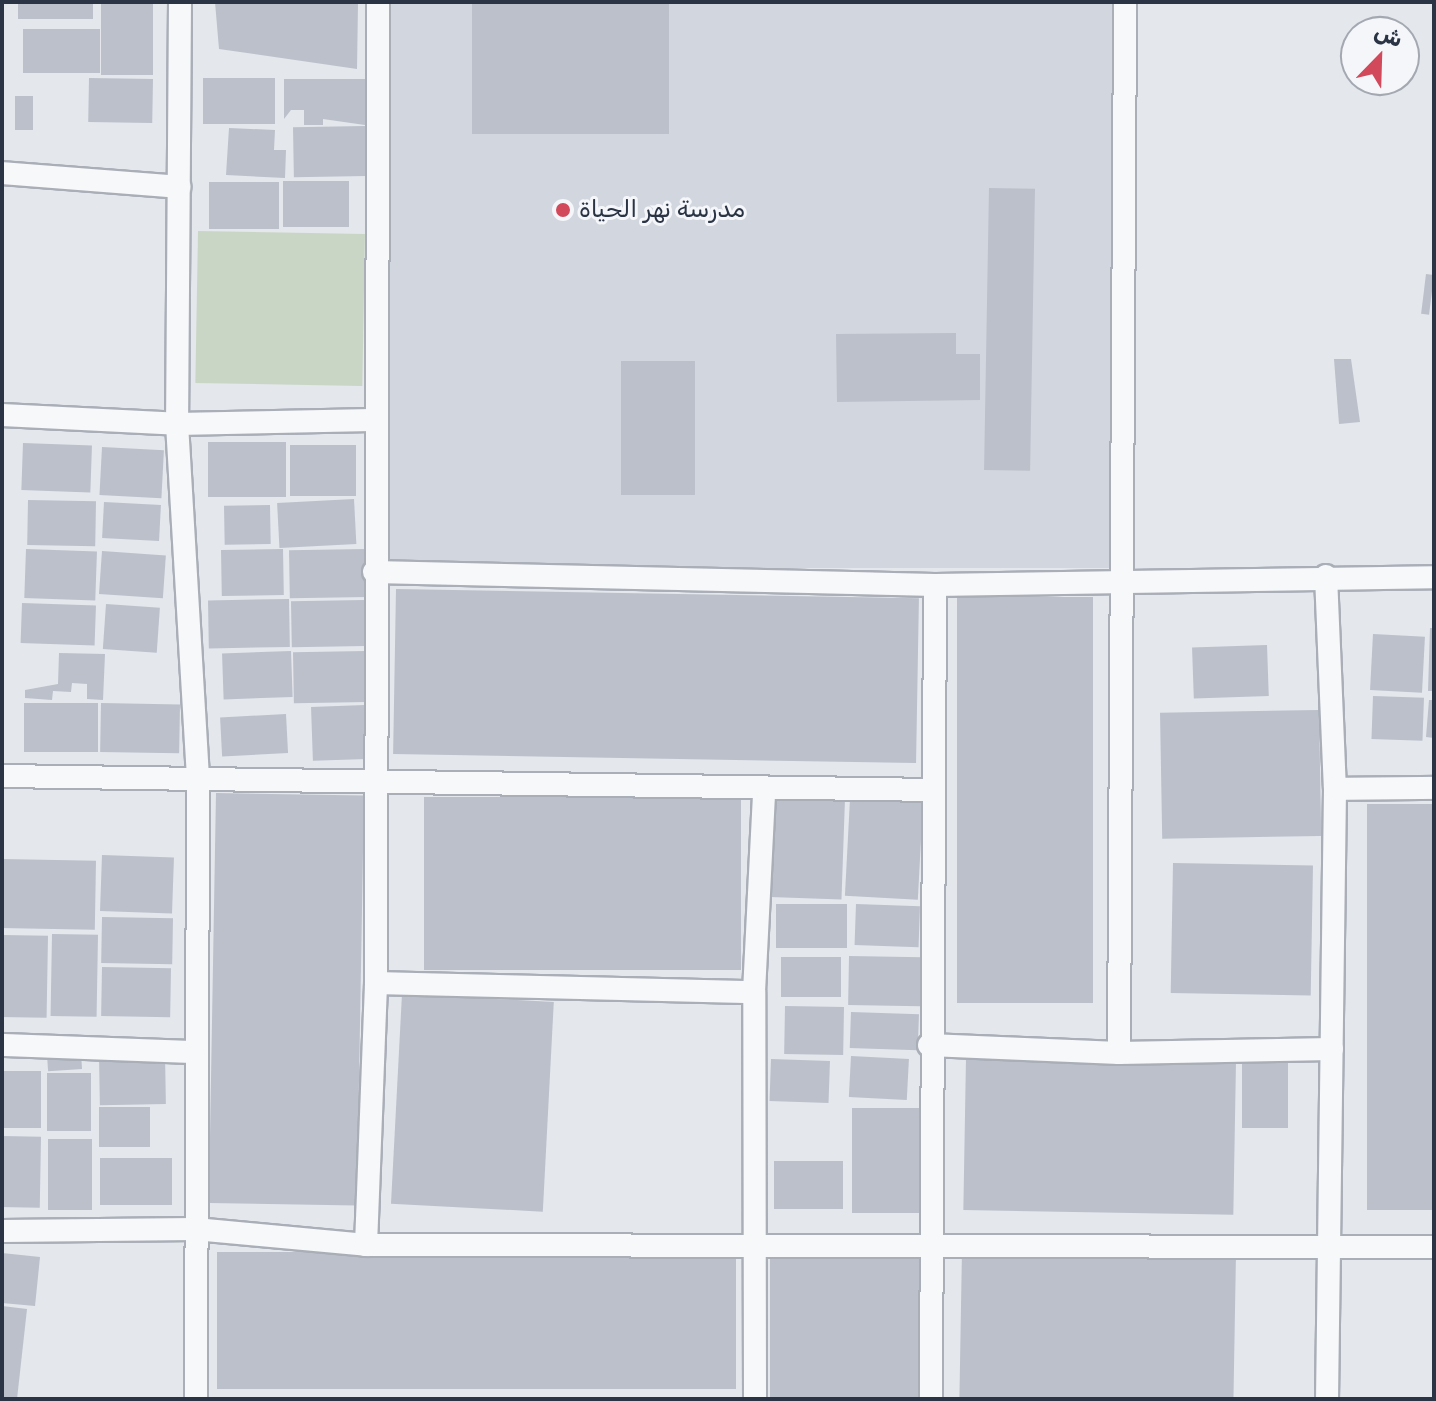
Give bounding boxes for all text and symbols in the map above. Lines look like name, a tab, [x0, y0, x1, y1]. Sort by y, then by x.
north arrow	[1340, 16, 1420, 96]
text: ش	[1371, 17, 1407, 53]
place label: مدرسة نهر الحياة	[579, 196, 745, 224]
marker: مدرسة نهر الحياة	[554, 201, 572, 219]

